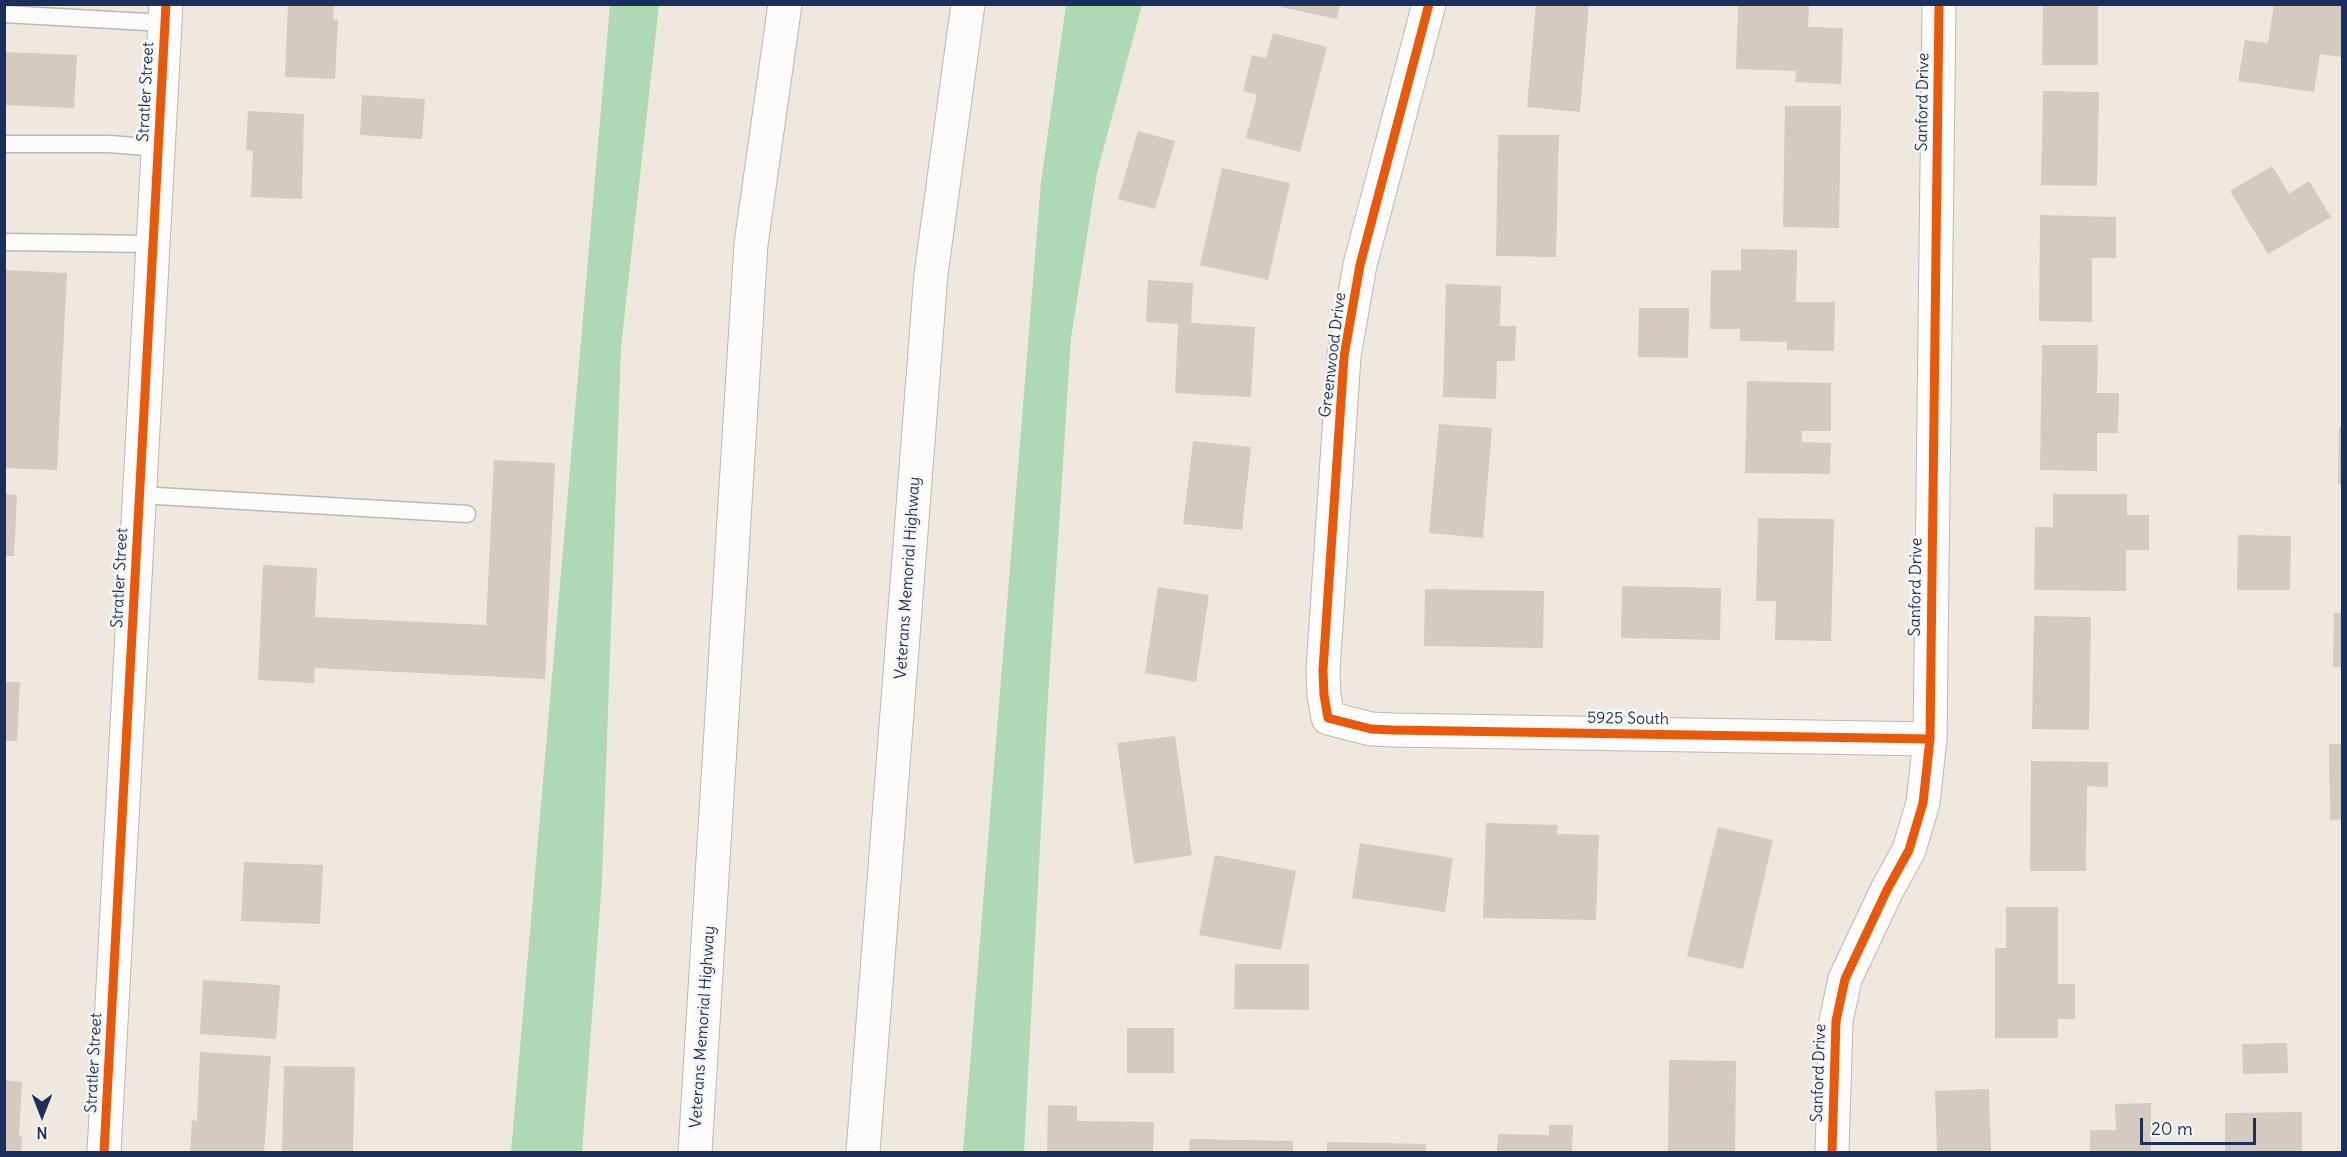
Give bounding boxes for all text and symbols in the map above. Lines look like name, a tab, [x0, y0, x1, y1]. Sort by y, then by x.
street label: Stratler Street	[134, 41, 158, 143]
street label: Sanford Drive	[1913, 53, 1933, 151]
street label: Greenwood Drive	[1316, 291, 1350, 419]
street label: Veterans Memorial Highway	[891, 476, 925, 680]
street label: Stratler Street	[108, 527, 132, 629]
street label: Sanford Drive	[1906, 538, 1926, 636]
street label: 5925 South	[1587, 709, 1669, 729]
street label: Veterans Memorial Highway	[686, 925, 720, 1129]
street label: Stratler Street	[82, 1012, 106, 1114]
street label: Sanford Drive	[1808, 1023, 1830, 1123]
north arrow	[12, 1085, 72, 1145]
scale bar	[2143, 1106, 2258, 1144]
text: 20 m	[2151, 1117, 2193, 1140]
text: N	[36, 1123, 48, 1143]

